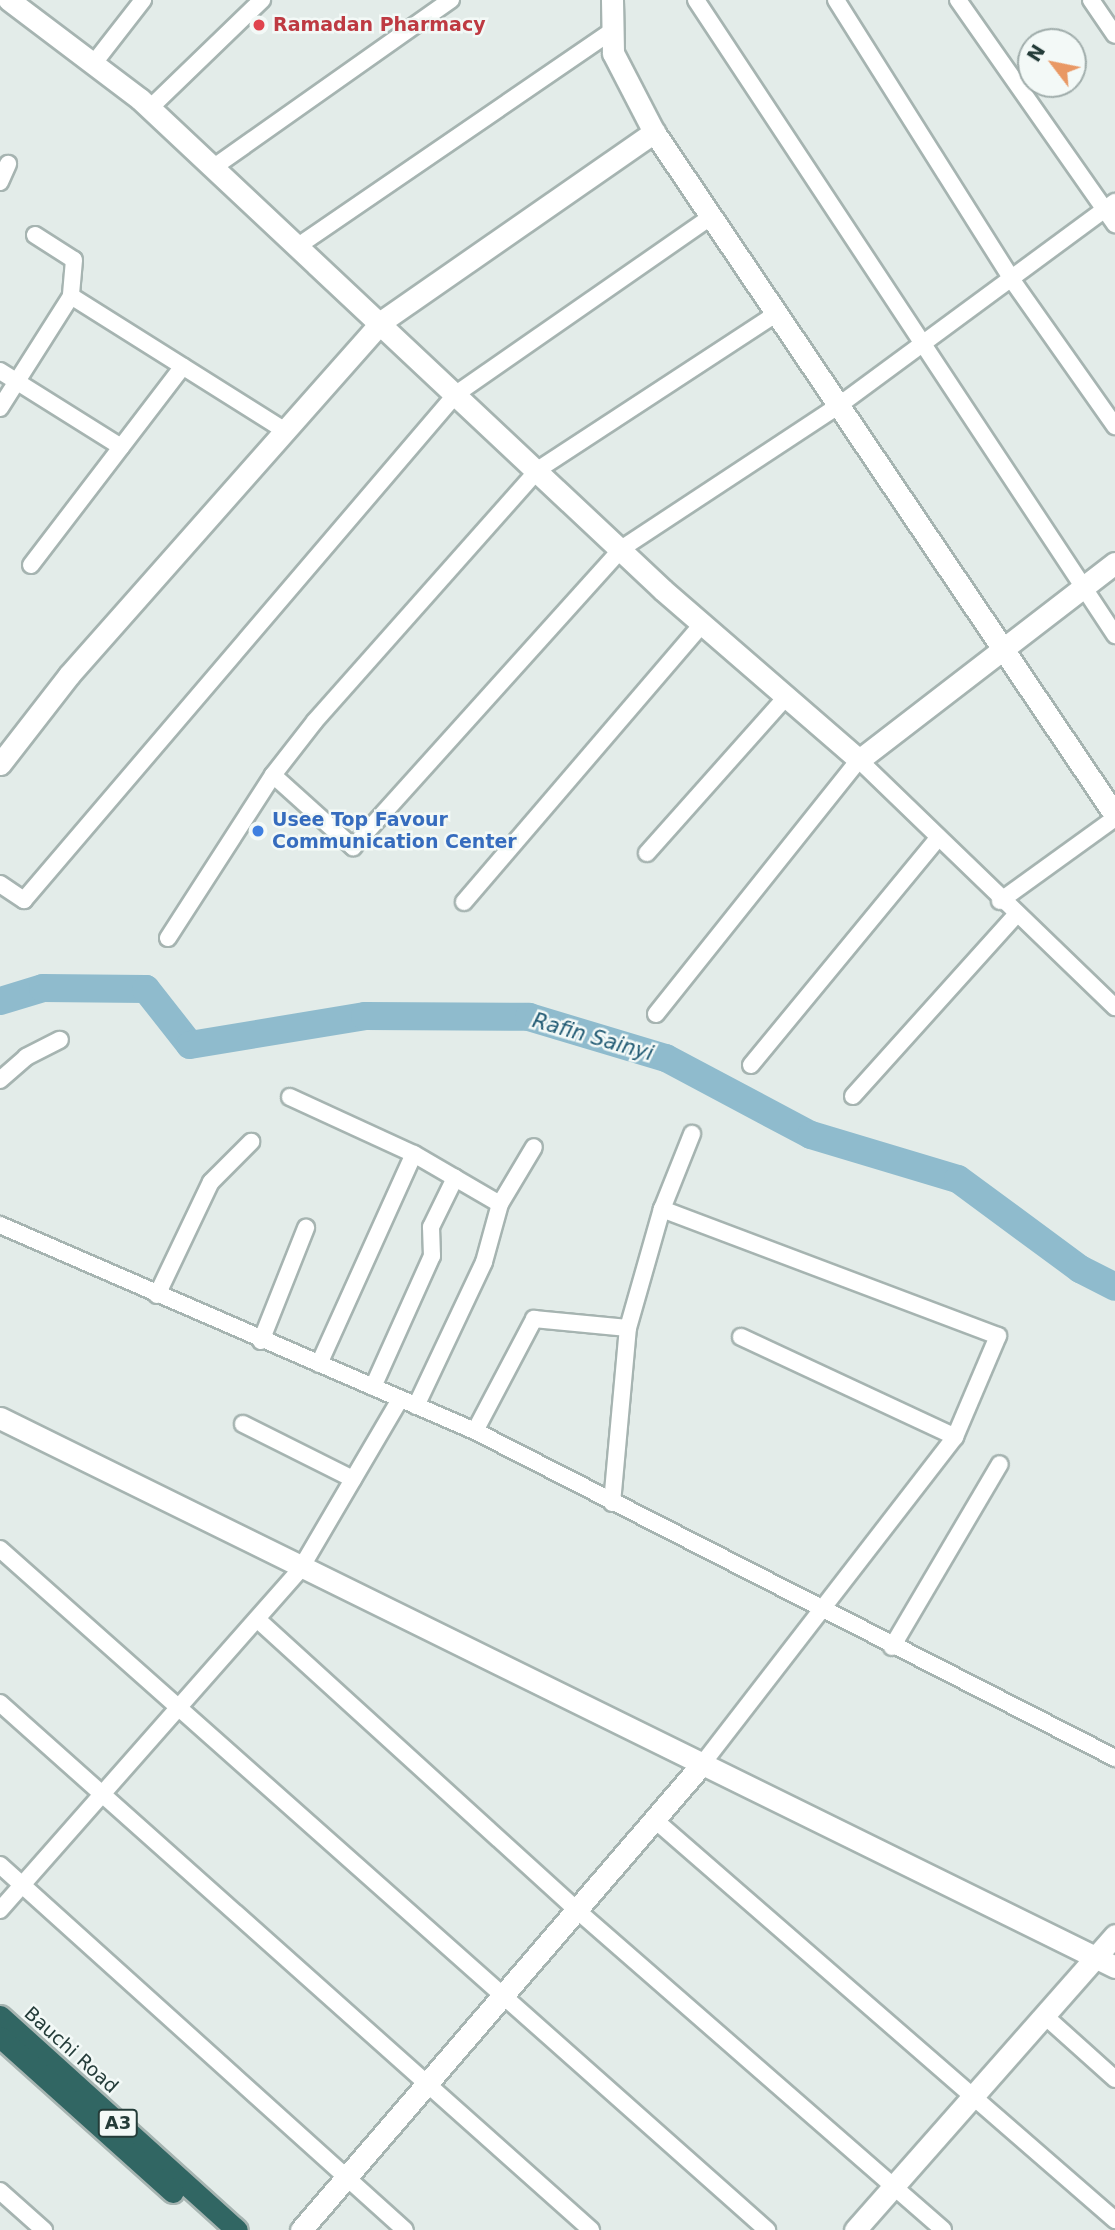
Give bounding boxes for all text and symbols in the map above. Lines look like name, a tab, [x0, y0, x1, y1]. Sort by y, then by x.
place label: Ramadan Pharmacy	[273, 14, 486, 36]
marker: Ramadan Pharmacy	[251, 17, 267, 33]
north arrow	[1017, 28, 1087, 98]
text: N	[1022, 40, 1049, 66]
place label: Usee Top Favour Communication Center	[272, 809, 517, 853]
marker: Usee Top Favour Communication Center	[250, 823, 266, 839]
water label: Rafin Sainyi	[530, 1008, 656, 1066]
street label: Bauchi Road	[19, 2002, 123, 2098]
road number: A3	[97, 2108, 139, 2138]

